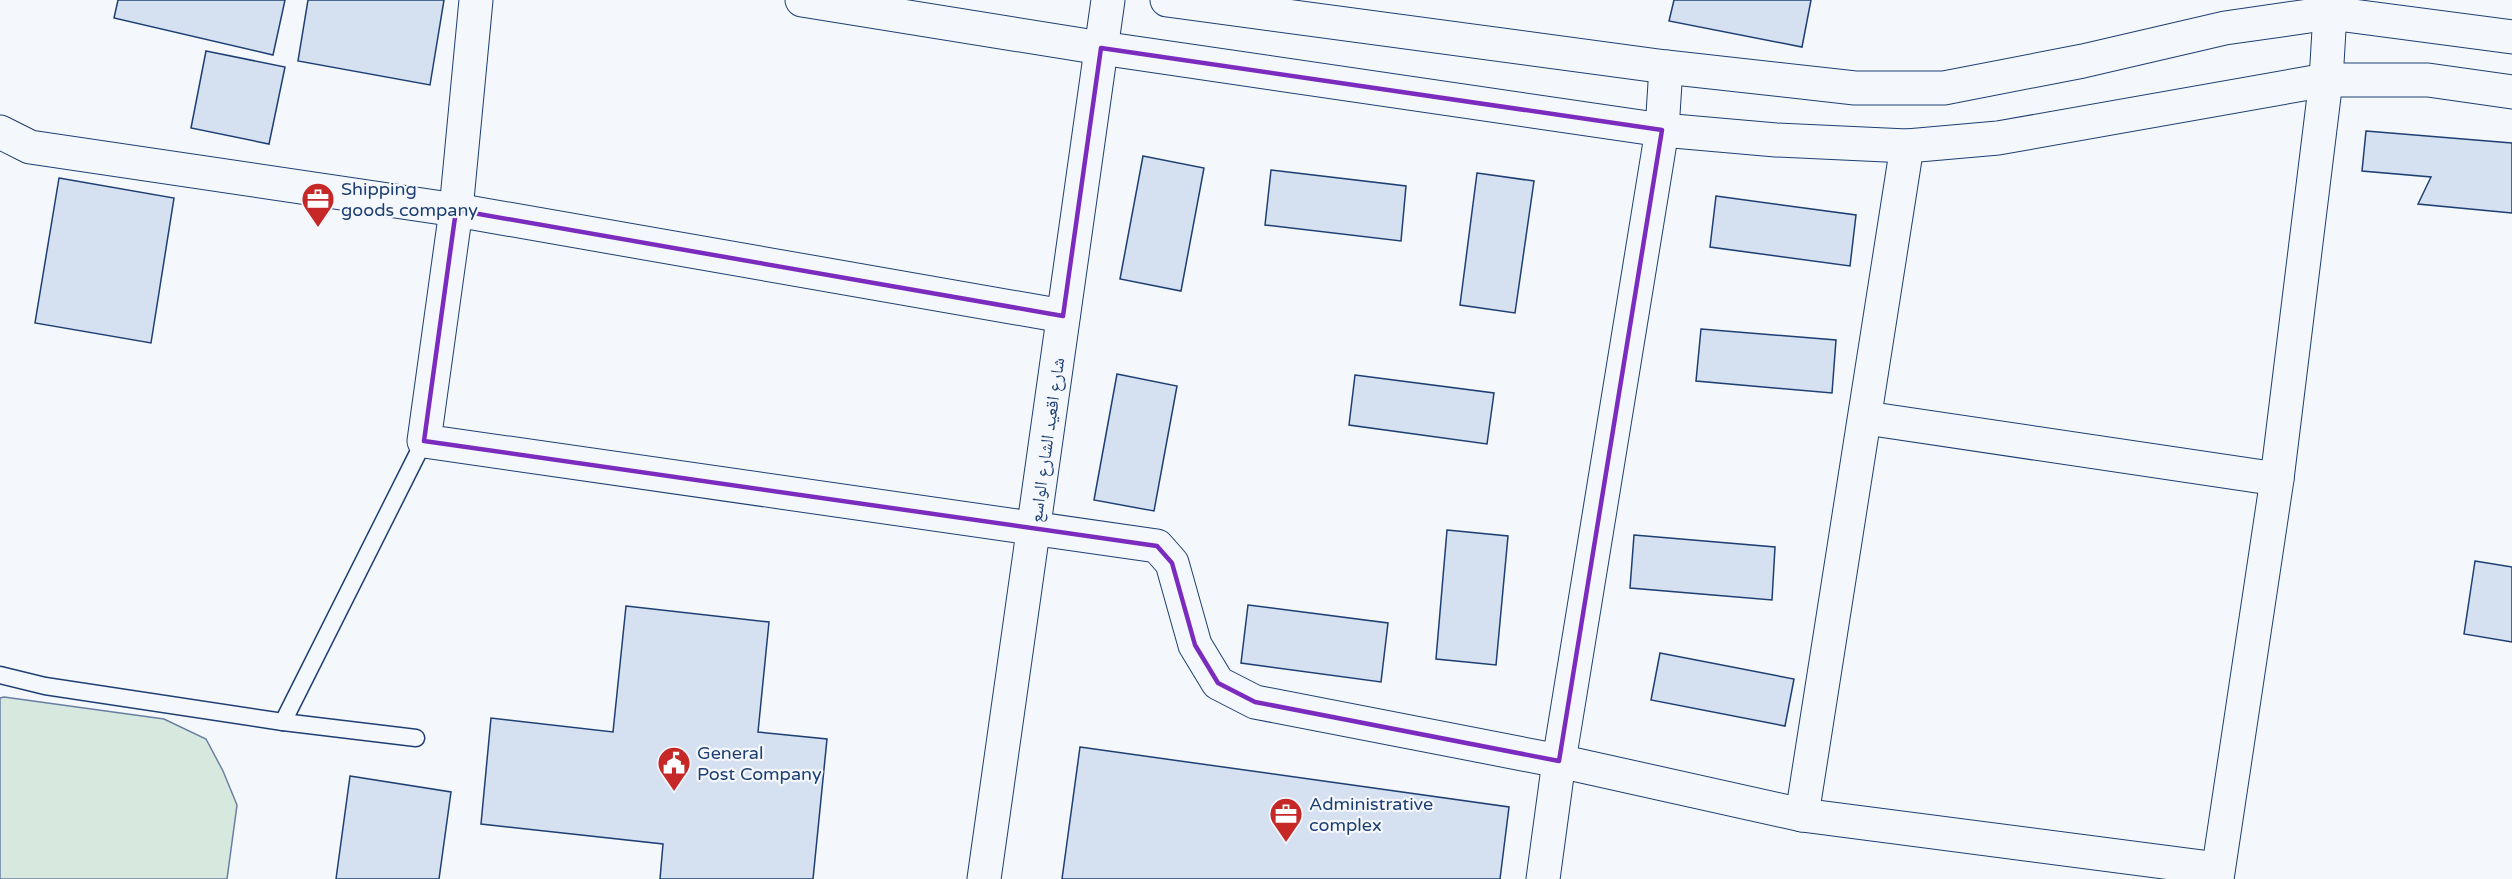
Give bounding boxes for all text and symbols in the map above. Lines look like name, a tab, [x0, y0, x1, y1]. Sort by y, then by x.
place label: Shipping goods company	[341, 178, 478, 221]
office icon: Shipping goods company	[300, 181, 336, 228]
street label: شارع اقعيد الشارع الواسع	[1025, 356, 1070, 524]
place label: General Post Company	[697, 742, 822, 785]
public building icon: General Post Company	[656, 745, 692, 792]
place label: Administrative complex	[1309, 793, 1433, 836]
office icon: Administrative complex	[1268, 796, 1304, 843]

